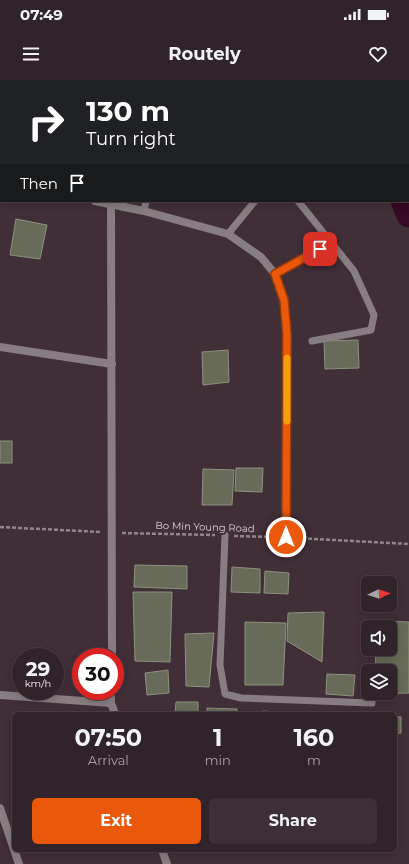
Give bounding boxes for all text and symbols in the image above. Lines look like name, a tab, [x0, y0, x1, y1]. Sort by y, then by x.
text: 07:49	[20, 5, 63, 24]
icon: menu	[20, 43, 42, 65]
text: Routely	[168, 43, 241, 65]
icon: heart	[367, 43, 389, 65]
text: 130 m	[86, 94, 170, 128]
icon: right	[20, 96, 72, 148]
text: Turn right	[86, 128, 176, 150]
icon: arrive	[66, 172, 88, 194]
text: Then	[20, 174, 58, 193]
pin	[303, 232, 337, 266]
icon: arrive	[309, 238, 331, 260]
position arrow	[265, 516, 307, 558]
street label: Bo Min Young Road	[155, 519, 255, 535]
north arrow	[361, 576, 397, 612]
map controls	[361, 576, 397, 700]
button: sound	[361, 620, 397, 656]
speed limit sign: 30	[72, 648, 124, 700]
text: 29	[26, 657, 50, 681]
button: layers	[361, 664, 397, 700]
text: km/h	[25, 677, 51, 690]
text: 07:50	[75, 723, 142, 752]
text: 1	[213, 723, 222, 752]
text: 160	[293, 723, 334, 752]
text: Arrival	[88, 752, 129, 768]
text: min	[205, 752, 231, 768]
text: m	[307, 752, 321, 768]
button: Exit	[32, 798, 201, 844]
button: Share	[209, 798, 377, 844]

